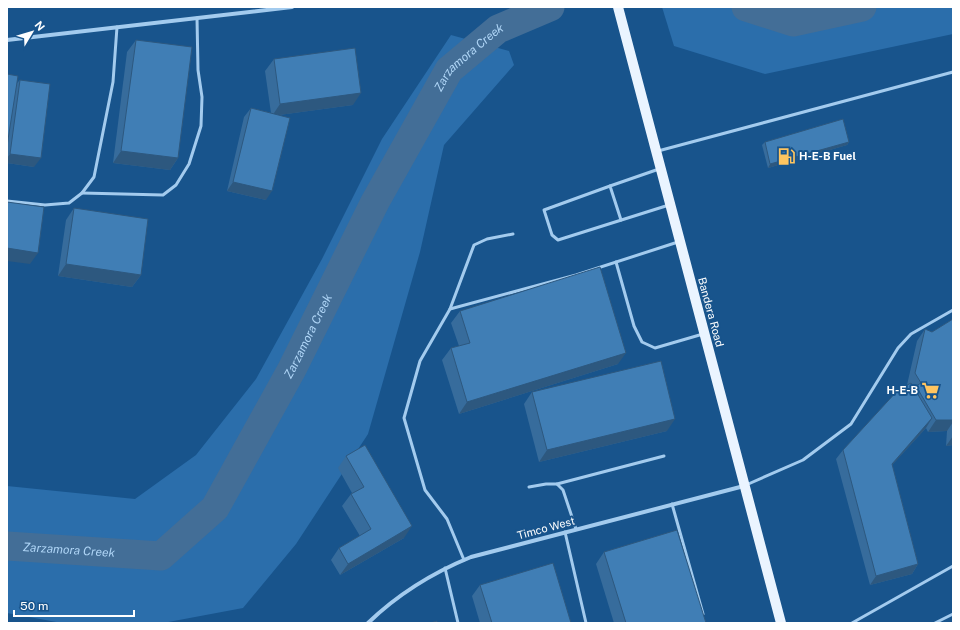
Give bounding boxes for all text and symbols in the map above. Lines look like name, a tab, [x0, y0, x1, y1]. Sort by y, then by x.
north arrow	[12, 12, 52, 52]
text: N	[33, 19, 47, 33]
water label: Zarzamora Creek	[431, 20, 506, 94]
fuel station icon: H-E-B Fuel	[776, 146, 796, 166]
place label: H-E-B Fuel	[799, 150, 856, 162]
street label: Bandera Road	[696, 276, 726, 348]
water label: Zarzamora Creek	[281, 291, 335, 381]
supermarket icon: H-E-B	[921, 380, 941, 400]
place label: H-E-B	[887, 384, 918, 396]
street label: Timco West	[516, 515, 576, 541]
water label: Zarzamora Creek	[22, 540, 116, 560]
scale bar	[14, 592, 134, 618]
text: 50 m	[20, 599, 48, 613]

